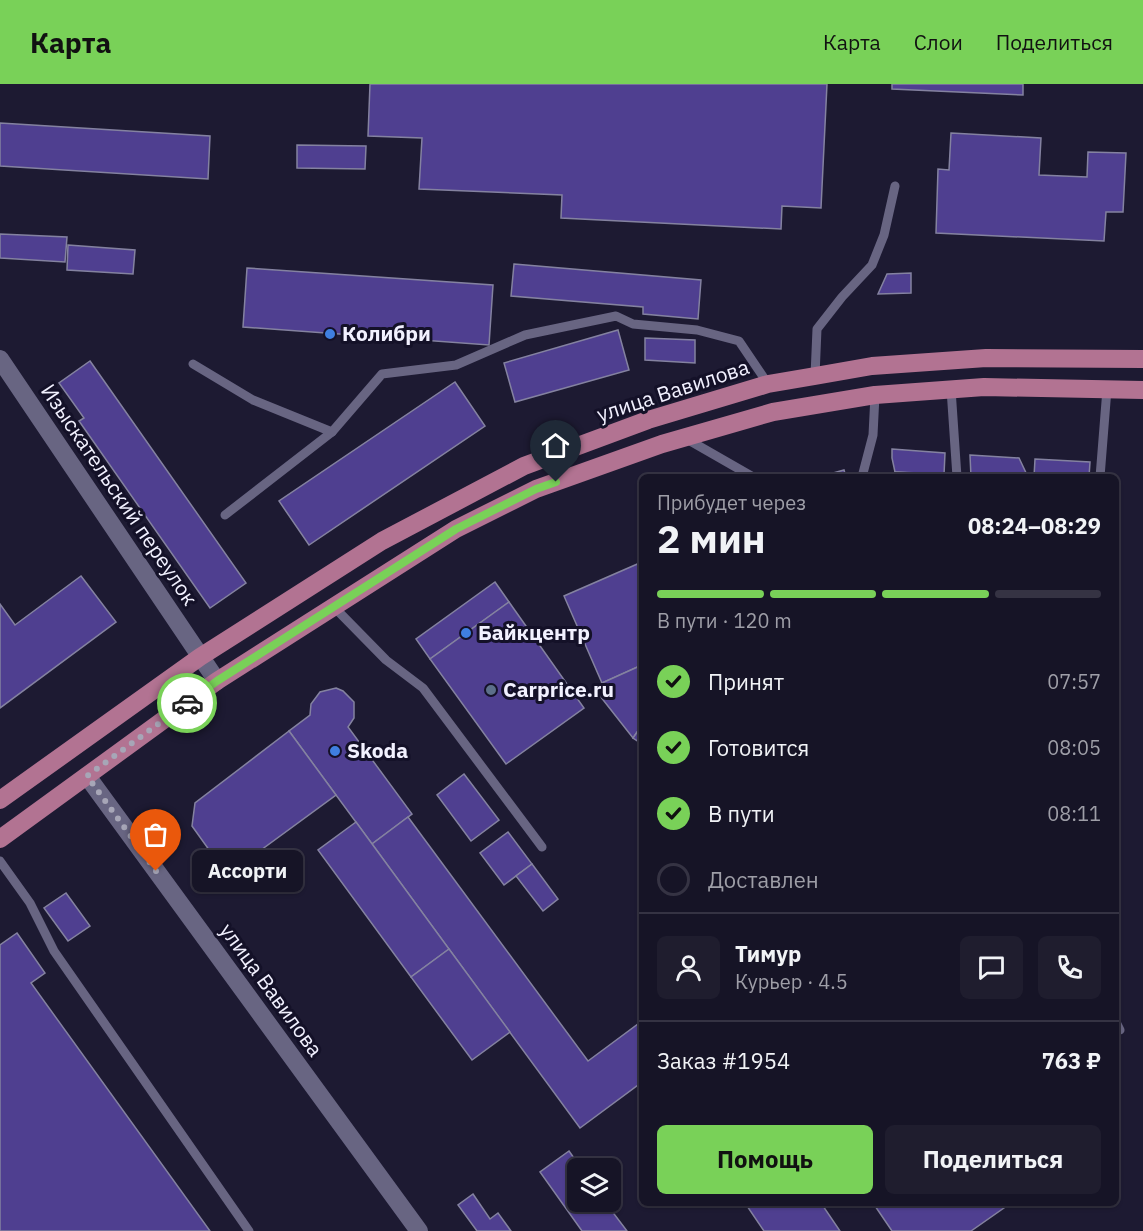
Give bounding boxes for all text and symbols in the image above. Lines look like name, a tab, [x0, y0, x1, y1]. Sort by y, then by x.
text: Карта	[30, 24, 111, 61]
text: Карта	[823, 28, 881, 56]
text: Слои	[914, 28, 963, 56]
text: Поделиться	[996, 28, 1113, 56]
place label: Колибри	[342, 319, 431, 347]
marker: Колибри	[323, 327, 337, 341]
street label: улица Вавилова	[593, 352, 752, 428]
street label: Изыскательский переулок	[35, 378, 205, 611]
pin	[530, 420, 581, 482]
icon: home	[539, 429, 572, 462]
text: Прибудет через	[657, 489, 806, 516]
text: 08:24–08:29	[968, 511, 1101, 540]
text: 2 мин	[657, 513, 766, 564]
text: В пути · 120 m	[657, 607, 792, 634]
place label: Байкцентр	[478, 618, 590, 646]
marker: Байкцентр	[459, 626, 473, 640]
icon: check	[657, 665, 690, 698]
text: Принят	[708, 667, 784, 696]
text: 07:57	[1047, 668, 1101, 695]
courier	[157, 673, 217, 733]
place label: Carprice.ru	[503, 675, 614, 703]
marker: Carprice.ru	[484, 683, 498, 697]
icon: car	[171, 687, 204, 720]
icon: check	[657, 731, 690, 764]
text: Готовится	[708, 733, 809, 762]
text: 08:05	[1047, 734, 1101, 761]
place label: Skoda	[347, 736, 408, 764]
marker: Skoda	[328, 744, 342, 758]
icon: check	[657, 797, 690, 830]
text: В пути	[708, 799, 775, 828]
text: 08:11	[1047, 800, 1101, 827]
pin	[130, 809, 181, 871]
icon: bag	[139, 818, 172, 851]
callout: Ассорти	[192, 850, 303, 892]
text: Ассорти	[208, 857, 287, 884]
text: Доставлен	[708, 865, 819, 894]
street label: улица Вавилова	[214, 917, 330, 1062]
button: person	[657, 936, 720, 999]
button: chat	[960, 936, 1023, 999]
button: phone	[1038, 936, 1101, 999]
text: Тимур	[735, 939, 801, 968]
text: Курьер · 4.5	[735, 968, 848, 995]
text: Заказ #1954	[657, 1046, 790, 1075]
text: 763 ₽	[1042, 1046, 1101, 1075]
button: Помощь	[657, 1125, 873, 1194]
button: Поделиться	[885, 1125, 1101, 1194]
map controls	[567, 1158, 621, 1212]
button: layers	[567, 1158, 621, 1212]

